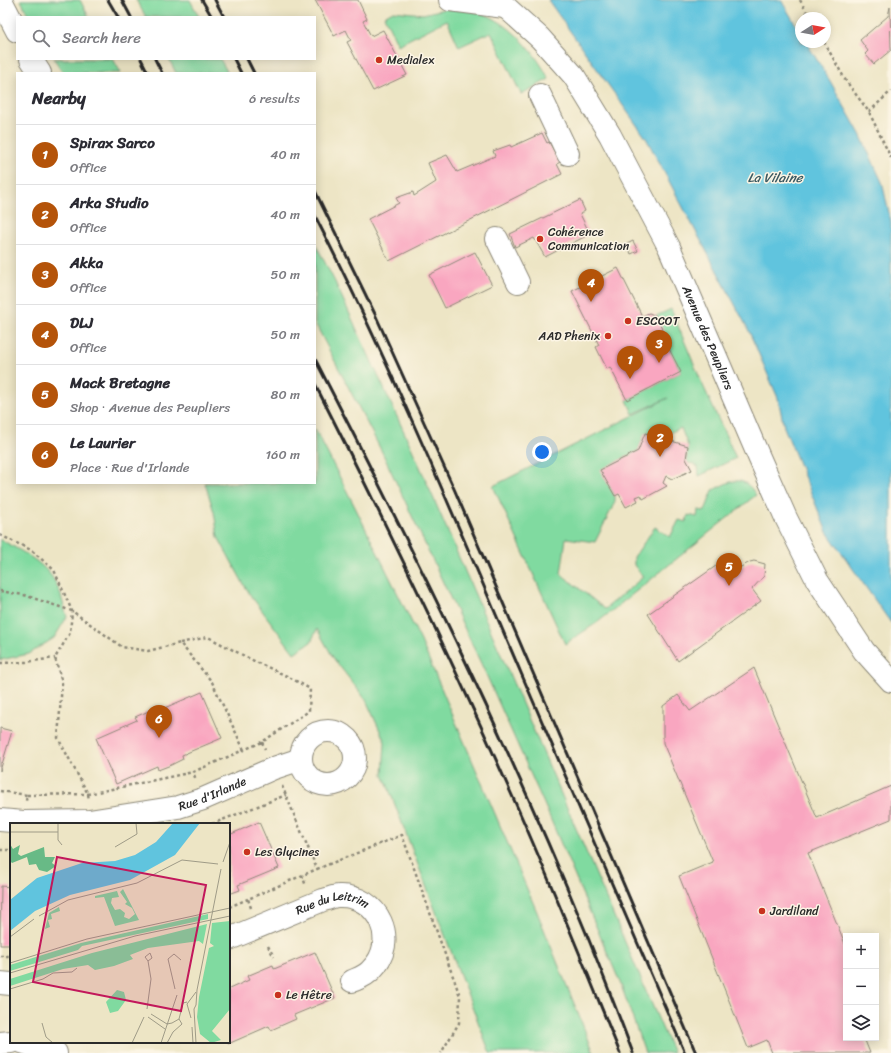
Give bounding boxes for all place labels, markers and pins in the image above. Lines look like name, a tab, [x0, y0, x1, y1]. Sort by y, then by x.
place label: Medialex	[387, 49, 435, 71]
marker: Medialex	[374, 55, 384, 65]
place label: Cohérence Communication	[548, 221, 630, 257]
marker: Cohérence Communication	[535, 234, 545, 244]
pin: 4	[578, 269, 604, 302]
place label: ESCCOT	[636, 310, 681, 332]
marker: ESCCOT	[623, 316, 633, 326]
place label: AAD Phenix	[538, 325, 601, 347]
pin: 3	[646, 330, 672, 363]
marker: AAD Phenix	[603, 331, 613, 341]
pin: 1	[617, 346, 643, 379]
pin: 2	[647, 424, 673, 457]
pin: 5	[716, 553, 742, 586]
pin: 6	[146, 705, 172, 738]
place label: Les Glycines	[255, 841, 319, 863]
marker: Les Glycines	[242, 847, 252, 857]
place label: Jardiland	[769, 900, 819, 922]
marker: Jardiland	[757, 906, 767, 916]
place label: Le Hêtre	[286, 984, 332, 1006]
marker: Le Hêtre	[273, 990, 283, 1000]

